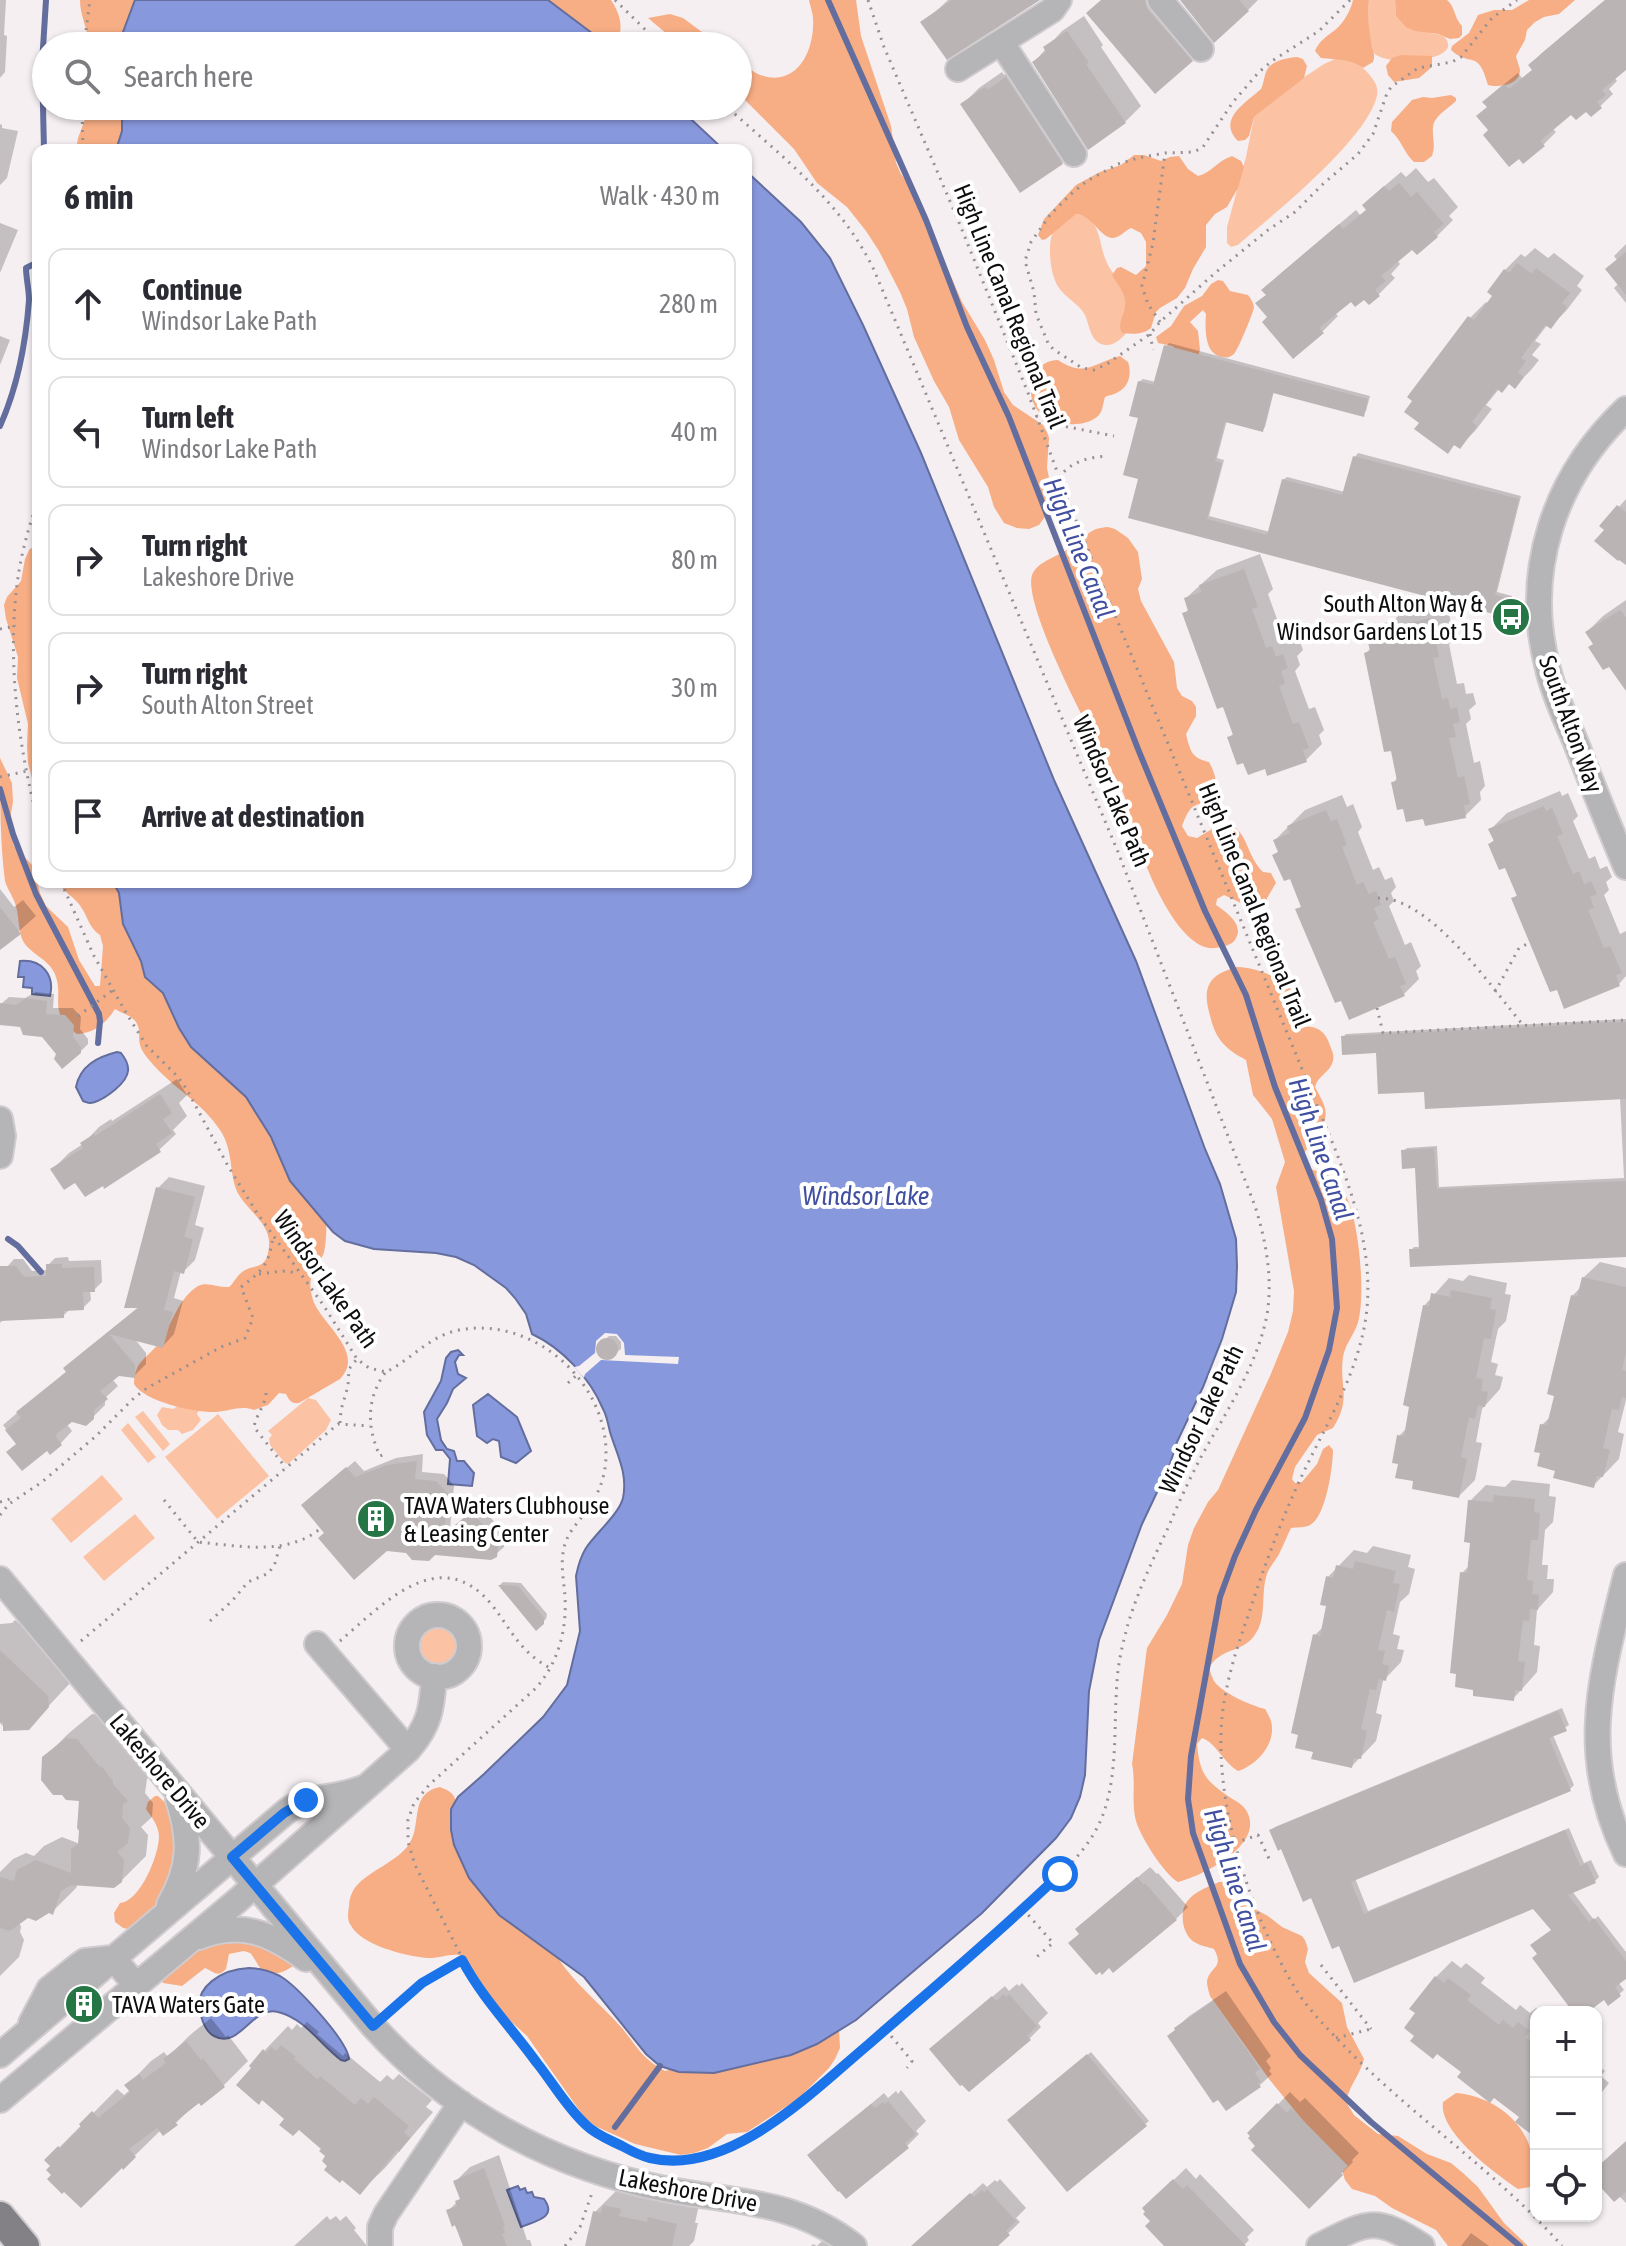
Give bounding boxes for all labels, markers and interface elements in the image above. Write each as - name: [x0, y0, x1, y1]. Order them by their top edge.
- search box: [32, 32, 752, 120]
- icon: search: [60, 54, 104, 98]
- text: Search here: [124, 59, 253, 93]
- text: 6 min: [64, 177, 133, 216]
- street label: High Line Canal Regional Trail: [949, 180, 1072, 433]
- text: Walk · 430 m: [600, 181, 720, 211]
- text: Continue: [142, 272, 242, 306]
- icon: ahead: [66, 282, 110, 326]
- text: 280 m: [659, 289, 718, 319]
- text: Windsor Lake Path: [142, 306, 317, 336]
- text: Turn left: [142, 400, 234, 434]
- icon: left: [66, 410, 110, 454]
- text: 40 m: [671, 417, 718, 447]
- text: Windsor Lake Path: [142, 434, 317, 464]
- water label: High Line Canal: [1037, 473, 1121, 623]
- text: Turn right: [142, 528, 248, 562]
- icon: right: [66, 538, 110, 582]
- text: 80 m: [671, 545, 718, 575]
- text: Lakeshore Drive: [142, 562, 294, 592]
- place label: South Alton Way & Windsor Gardens Lot 15: [1277, 590, 1484, 645]
- bus stop icon: South Alton Way & Windsor Gardens Lot 15: [1490, 596, 1532, 638]
- street label: South Alton Way: [1534, 652, 1608, 796]
- text: Turn right: [142, 656, 248, 690]
- icon: right: [66, 666, 110, 710]
- text: 30 m: [671, 673, 718, 703]
- text: South Alton Street: [142, 690, 314, 720]
- street label: Windsor Lake Path: [1068, 711, 1156, 871]
- street label: High Line Canal Regional Trail: [1194, 779, 1317, 1032]
- icon: arrive: [66, 794, 110, 838]
- text: Arrive at destination: [142, 799, 364, 833]
- water label: High Line Canal: [1283, 1074, 1359, 1224]
- water label: Windsor Lake: [802, 1181, 930, 1211]
- street label: Windsor Lake Path: [269, 1205, 383, 1353]
- street label: Windsor Lake Path: [1153, 1340, 1249, 1498]
- place label: TAVA Waters Clubhouse & Leasing Center: [404, 1492, 609, 1547]
- building icon: TAVA Waters Clubhouse & Leasing Center: [355, 1498, 397, 1540]
- street label: Lakeshore Drive: [104, 1708, 216, 1834]
- route end: [288, 1782, 324, 1818]
- water label: High Line Canal: [1198, 1805, 1272, 1955]
- route start: [1042, 1856, 1078, 1892]
- building icon: TAVA Waters Gate: [63, 1983, 105, 2025]
- place label: TAVA Waters Gate: [112, 1991, 265, 2018]
- map controls: [1530, 2006, 1602, 2222]
- button: +: [1530, 2006, 1602, 2078]
- button: −: [1530, 2078, 1602, 2150]
- button: locate: [1530, 2150, 1602, 2222]
- street label: Lakeshore Drive: [616, 2163, 760, 2217]

